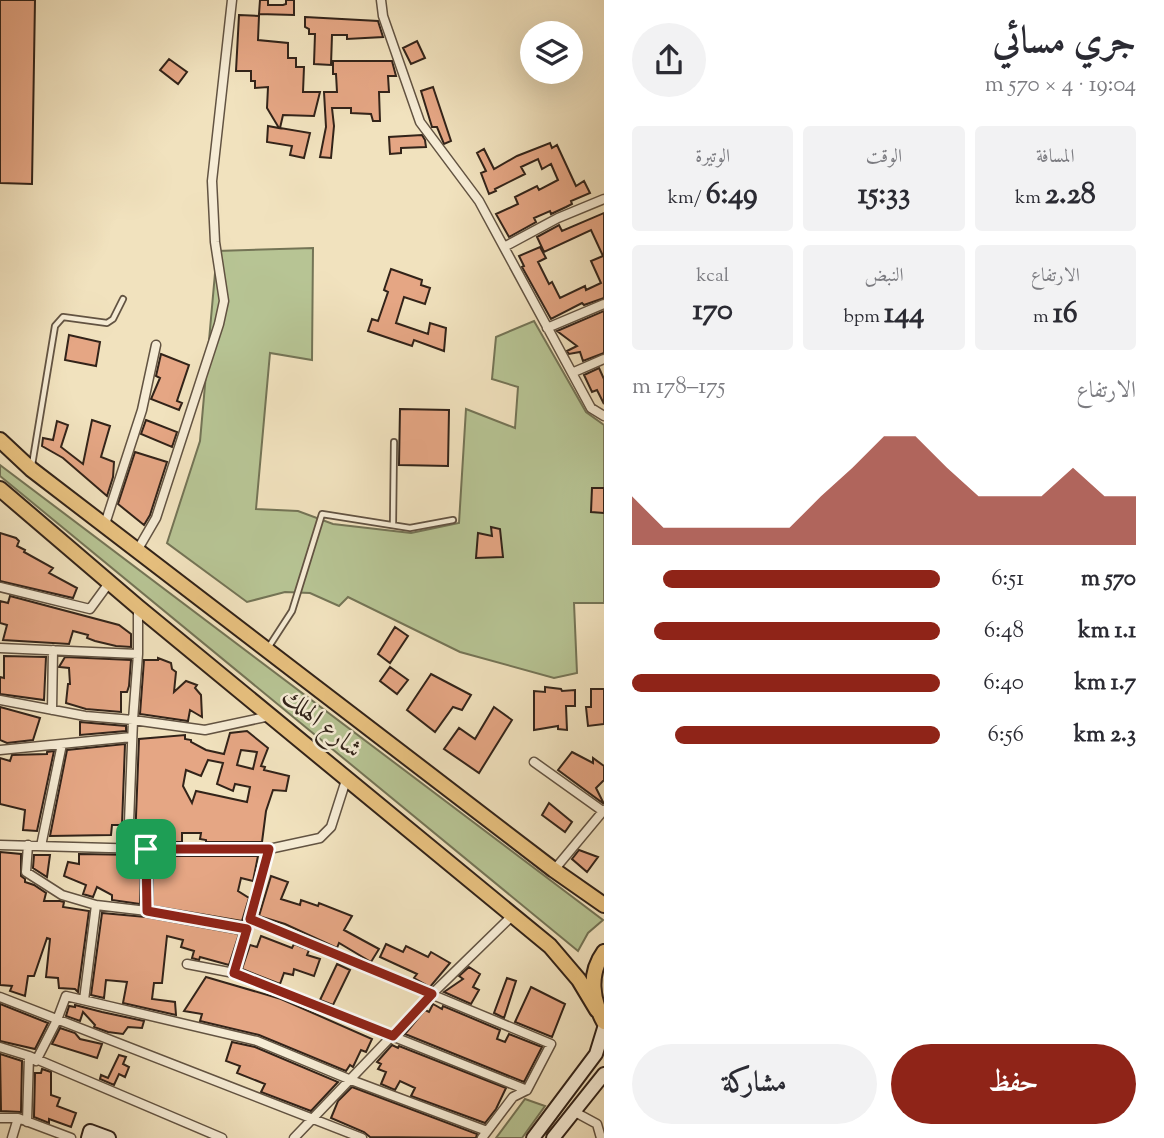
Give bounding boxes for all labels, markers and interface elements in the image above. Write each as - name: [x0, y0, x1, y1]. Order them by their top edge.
- text: جري مسائي: [993, 16, 1136, 70]
- map controls: [520, 21, 583, 84]
- button: layers: [520, 21, 583, 84]
- button: share: [632, 23, 706, 97]
- text: 19:04 · 4 × 570 m: [985, 69, 1136, 102]
- text: الوتيرة: [695, 144, 730, 171]
- text: الوقت: [866, 144, 902, 171]
- text: المسافة: [1036, 144, 1075, 171]
- text: 6:49: [706, 174, 758, 217]
- text: 15:33: [858, 174, 910, 217]
- text: 2.28: [1045, 174, 1096, 217]
- text: /km: [668, 185, 706, 212]
- text: km: [1015, 185, 1045, 212]
- text: kcal: [696, 263, 729, 290]
- text: النبض: [864, 263, 904, 290]
- text: الارتفاع: [1031, 263, 1080, 290]
- text: 170: [692, 290, 733, 333]
- text: 144: [884, 293, 925, 336]
- text: 16: [1053, 293, 1078, 336]
- text: bpm: [844, 304, 884, 331]
- text: m: [1033, 304, 1053, 331]
- text: 175–178 m: [632, 371, 726, 404]
- text: الارتفاع: [1076, 375, 1136, 408]
- text: 6:51: [991, 563, 1024, 596]
- text: 570 m: [1081, 563, 1136, 596]
- text: 6:48: [984, 615, 1024, 648]
- text: 1.1 km: [1078, 615, 1136, 648]
- text: 6:40: [983, 667, 1024, 700]
- text: 1.7 km: [1074, 667, 1136, 700]
- street label: شارع الهلك: [272, 680, 369, 769]
- text: 6:56: [988, 719, 1024, 752]
- text: 2.3 km: [1074, 719, 1136, 752]
- pin: [116, 819, 176, 879]
- icon: arrive: [127, 830, 165, 868]
- button: مشاركة: [632, 1044, 877, 1124]
- button: حفظ: [891, 1044, 1136, 1124]

